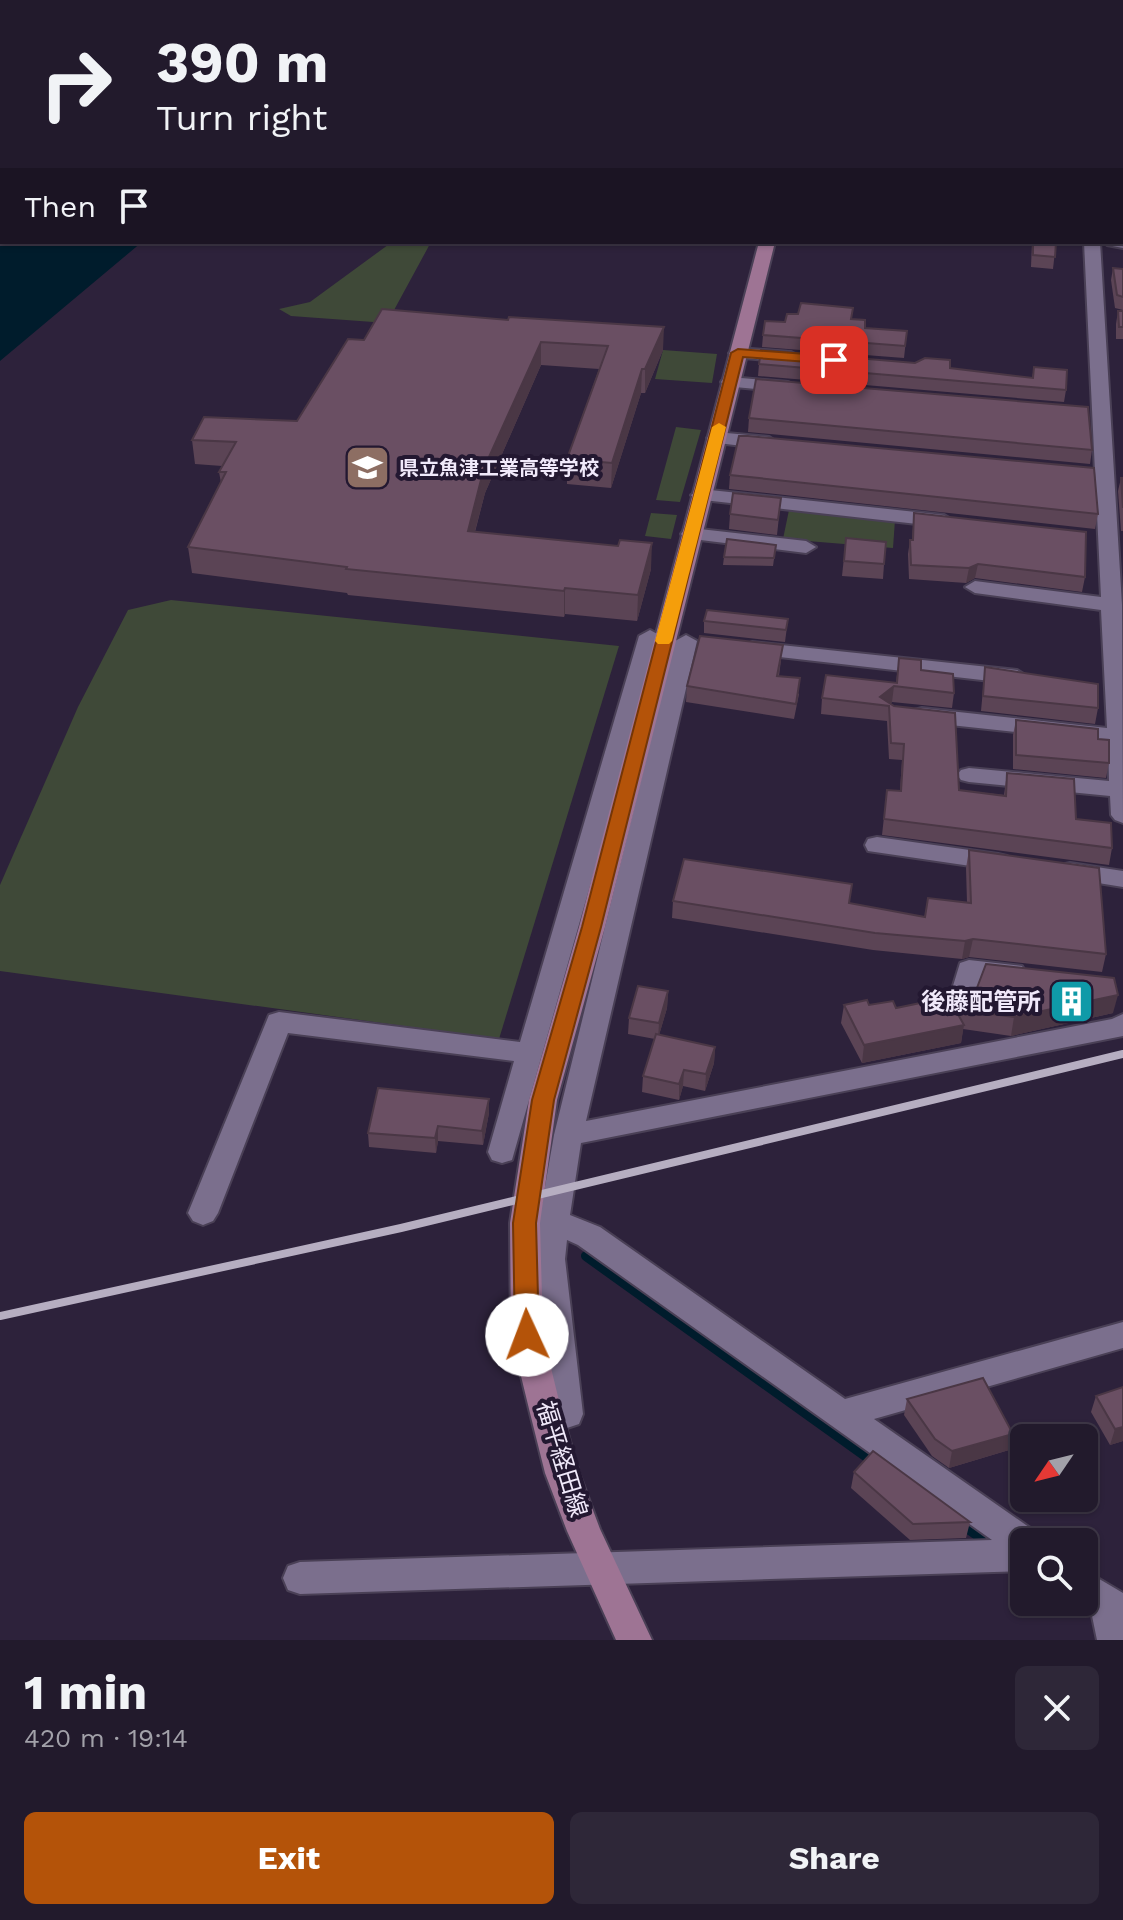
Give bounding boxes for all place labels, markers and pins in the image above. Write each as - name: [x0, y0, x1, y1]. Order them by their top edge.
- pin: [800, 326, 868, 394]
- school or university icon: 県立魚津工業高等学校: [344, 444, 392, 492]
- place label: 県立魚津工業高等学校: [399, 456, 599, 480]
- building icon: 後藤配管所: [1048, 978, 1096, 1026]
- place label: 後藤配管所: [921, 988, 1041, 1016]

